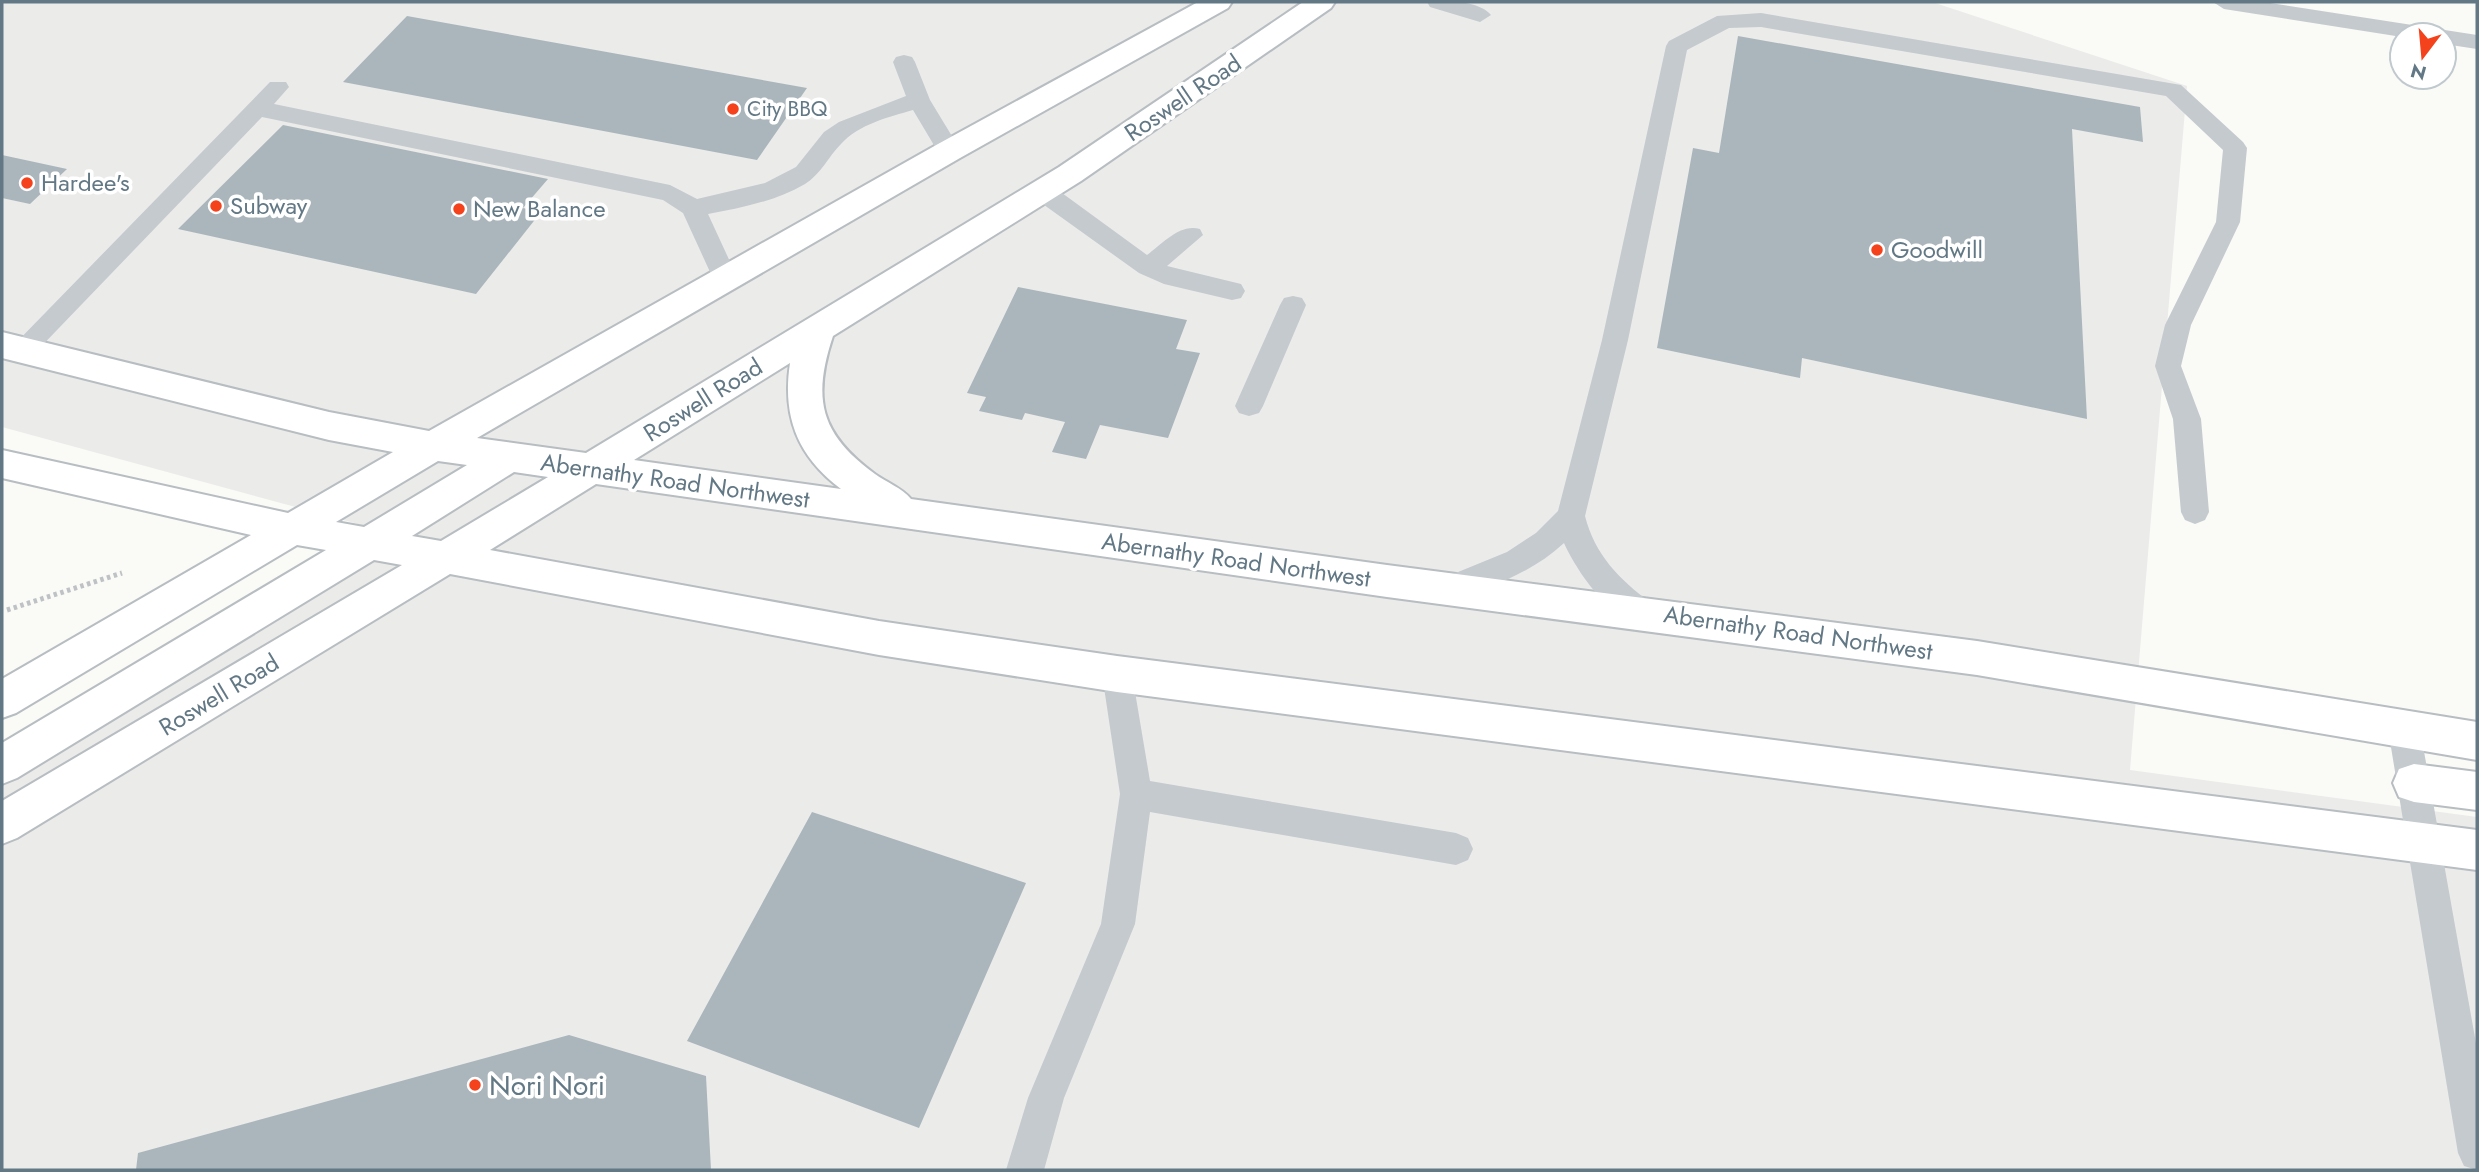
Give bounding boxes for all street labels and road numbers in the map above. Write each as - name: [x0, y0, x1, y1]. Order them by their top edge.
- street label: Roswell Road: [1117, 45, 1248, 150]
- street label: Roswell Road: [636, 349, 769, 450]
- street label: Abernathy Road Northwest: [538, 444, 812, 517]
- street label: Abernathy Road Northwest: [1099, 523, 1373, 596]
- street label: Abernathy Road Northwest: [1661, 596, 1935, 669]
- street label: Roswell Road: [152, 645, 285, 744]

